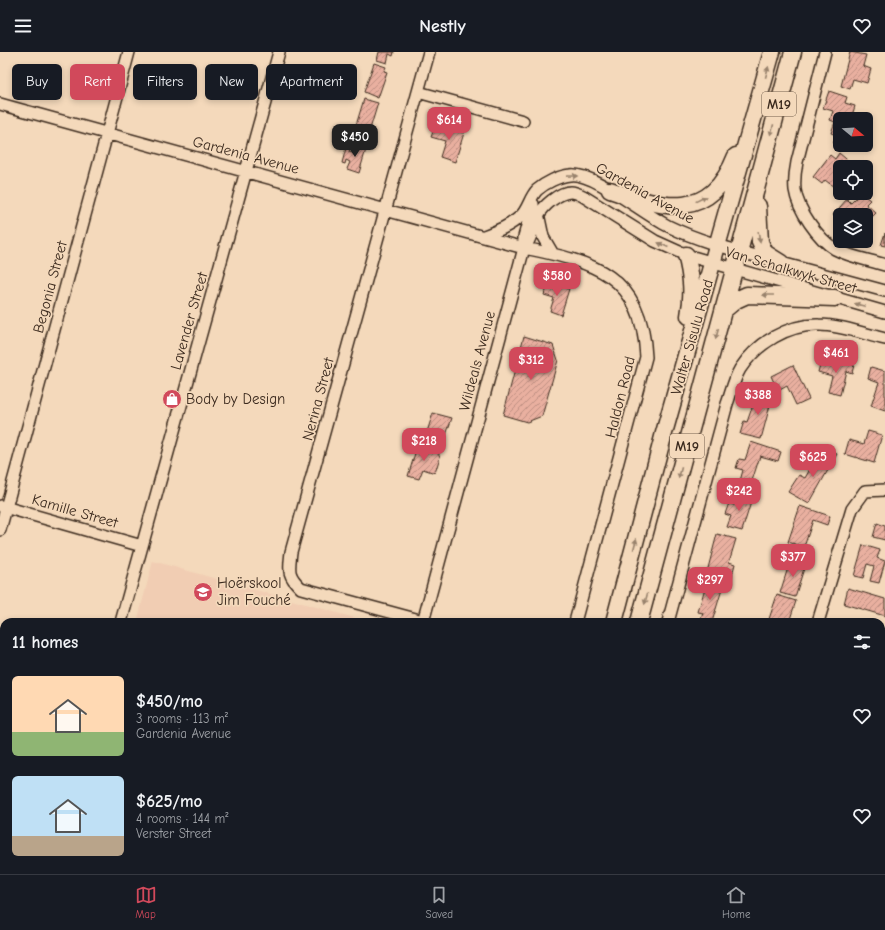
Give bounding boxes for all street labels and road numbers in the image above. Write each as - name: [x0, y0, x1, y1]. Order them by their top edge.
- road number: M19: [762, 92, 796, 116]
- street label: Gardenia Avenue: [191, 132, 302, 178]
- street label: Gardenia Avenue: [593, 159, 698, 228]
- street label: Begonia Street: [29, 238, 71, 335]
- street label: Van Schalkwyk Street: [723, 243, 859, 298]
- street label: Lavender Street: [166, 269, 212, 372]
- street label: Walter Sisulu Road: [667, 277, 717, 397]
- street label: Wildeals Avenue: [455, 308, 499, 413]
- street label: Haldon Road: [601, 354, 639, 440]
- street label: Nerina Street: [298, 355, 338, 443]
- road number: M19: [670, 434, 704, 458]
- street label: Kamille Street: [30, 490, 121, 532]

